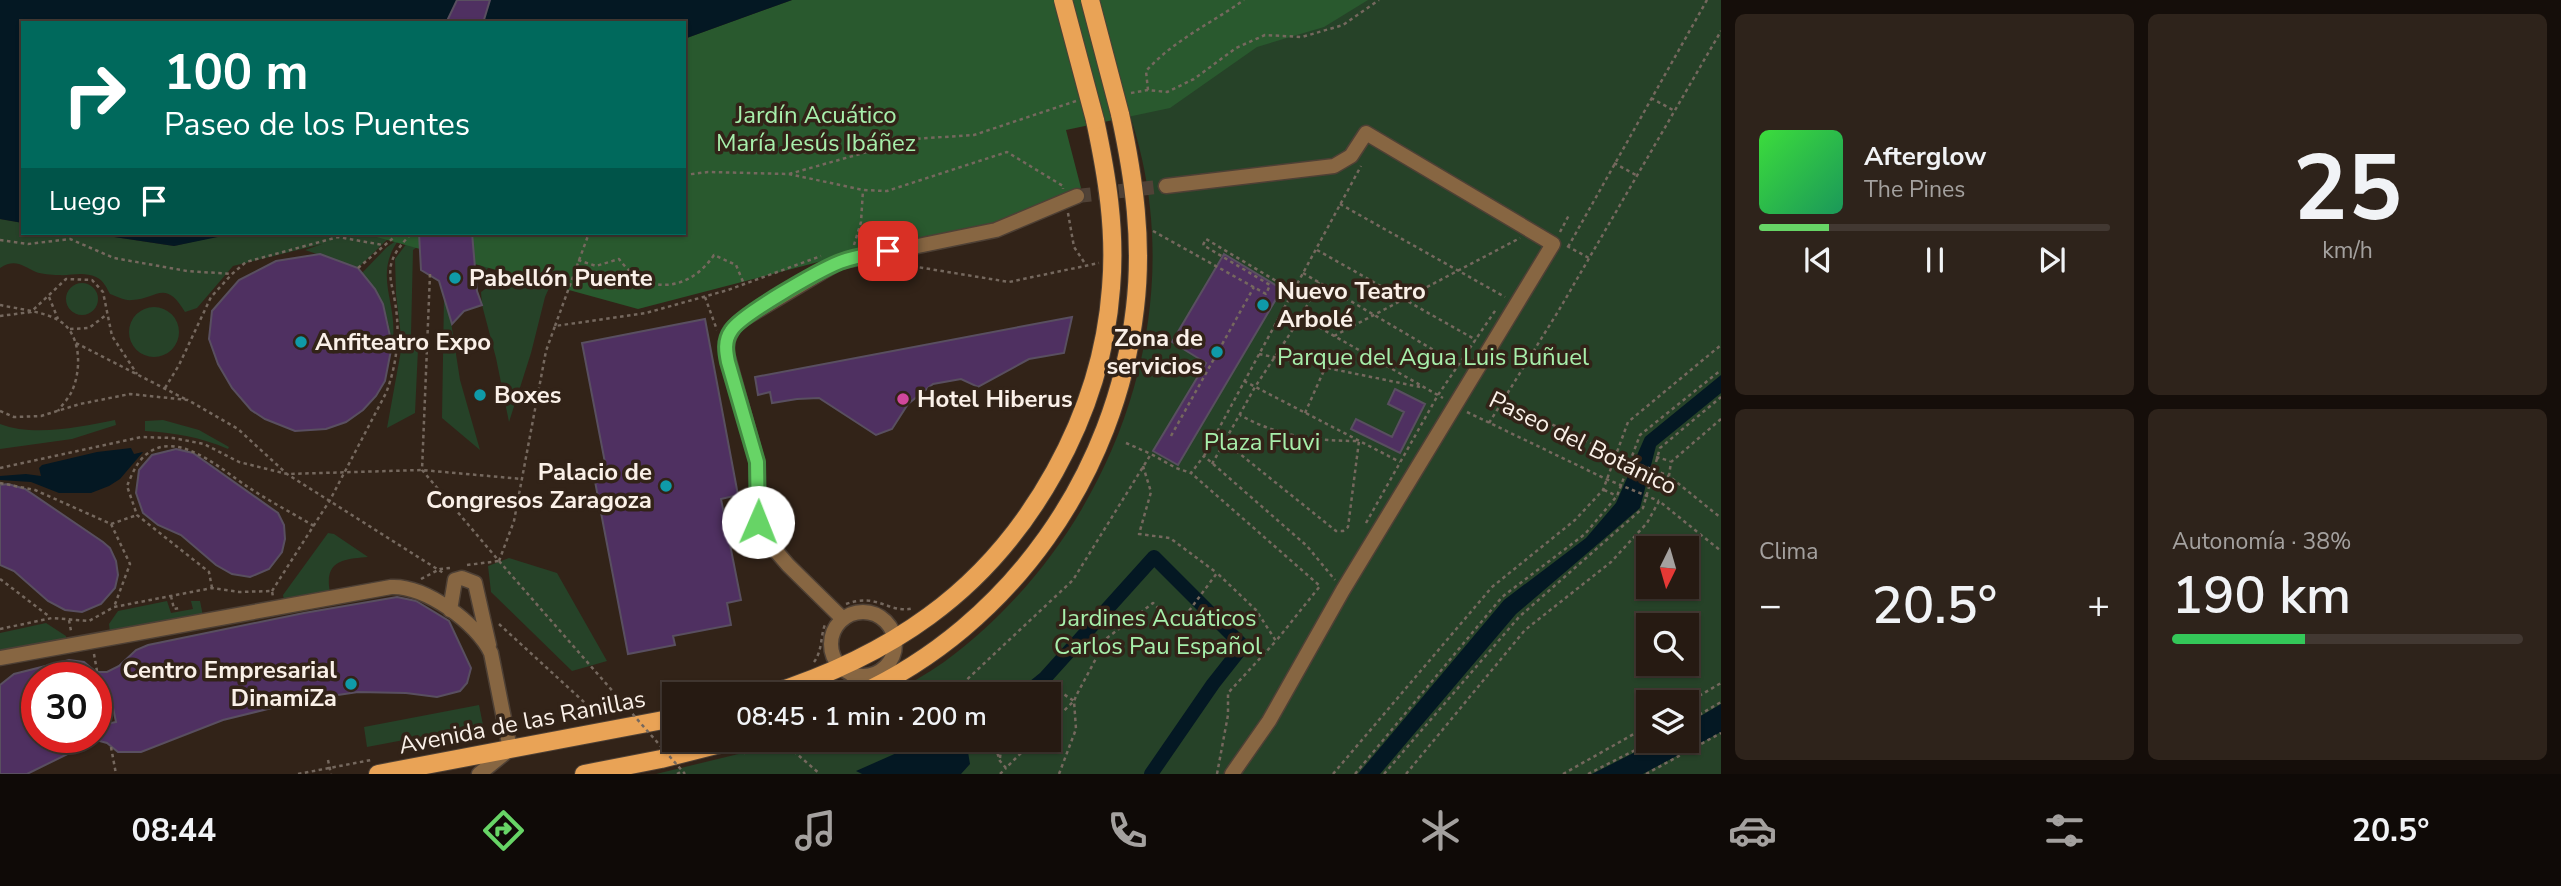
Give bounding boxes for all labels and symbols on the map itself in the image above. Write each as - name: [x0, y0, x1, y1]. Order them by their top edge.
- park label: Jardín Acuático María Jesús Ibáñez: [716, 99, 916, 159]
- pin: [858, 221, 918, 281]
- place label: Pabellón Puente: [469, 262, 653, 294]
- marker: Pabellón Puente: [447, 270, 463, 286]
- place label: Nuevo Teatro Arbolé: [1277, 275, 1426, 335]
- marker: Nuevo Teatro Arbolé: [1255, 297, 1271, 313]
- place label: Zona de servicios: [1106, 322, 1203, 382]
- place label: Anfiteatro Expo: [315, 326, 491, 358]
- marker: Anfiteatro Expo: [293, 334, 309, 350]
- park label: Parque del Agua Luis Buñuel: [1277, 341, 1589, 373]
- marker: Zona de servicios: [1209, 344, 1225, 360]
- place label: Boxes: [494, 379, 562, 411]
- place label: Hotel Hiberus: [917, 383, 1073, 415]
- street label: Paseo del Botánico: [1484, 384, 1682, 502]
- marker: Boxes: [472, 387, 488, 403]
- marker: Hotel Hiberus: [895, 391, 911, 407]
- park label: Plaza Fluvi: [1204, 426, 1320, 458]
- place label: Palacio de Congresos Zaragoza: [426, 456, 652, 516]
- marker: Palacio de Congresos Zaragoza: [658, 478, 674, 494]
- position arrow: [721, 485, 795, 559]
- north arrow: [1636, 536, 1699, 598]
- park label: Jardines Acuáticos Carlos Pau Español: [1054, 602, 1262, 662]
- place label: Centro Empresarial DinamiZa: [123, 654, 337, 714]
- speed limit sign: 30: [21, 662, 112, 753]
- marker: Centro Empresarial DinamiZa: [343, 676, 359, 692]
- street label: Avenida de las Ranillas: [396, 682, 648, 762]

